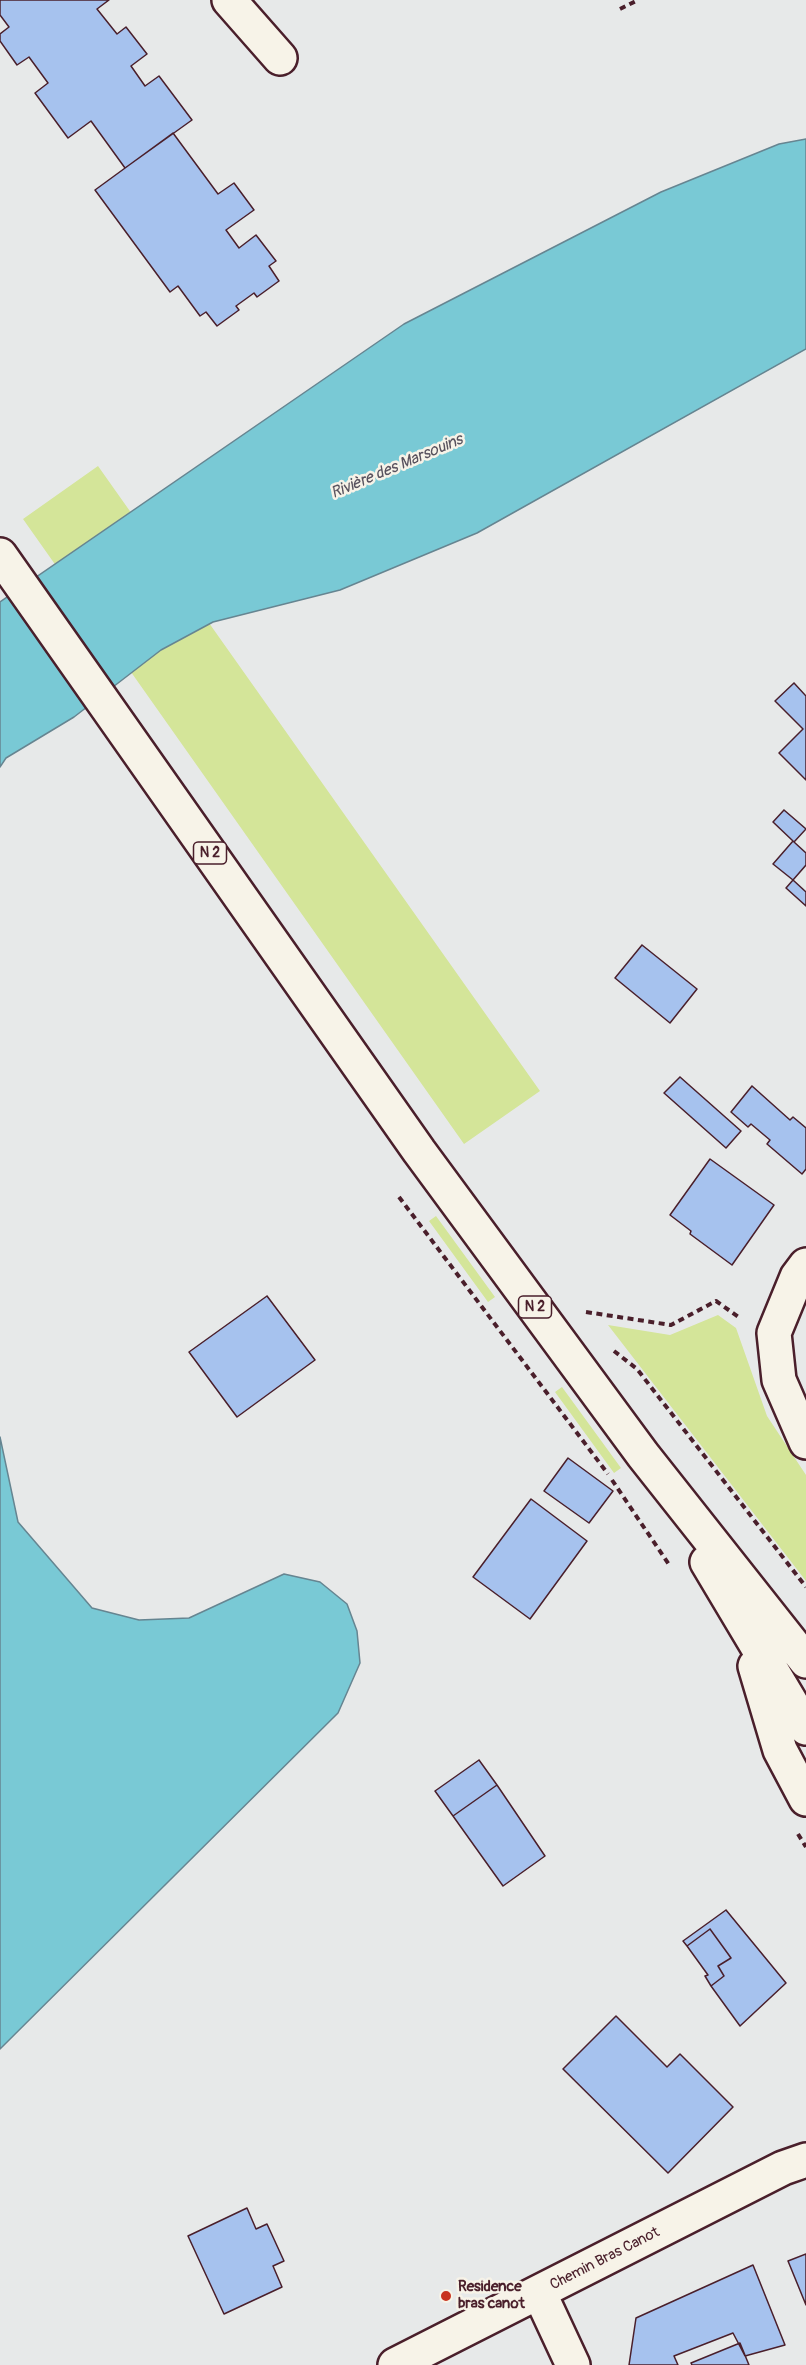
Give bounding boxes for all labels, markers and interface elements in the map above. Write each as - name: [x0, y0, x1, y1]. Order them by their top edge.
- water label: Rivière des Marsouins: [328, 431, 466, 503]
- road number: N 2: [194, 842, 226, 864]
- road number: N 2: [518, 1296, 552, 1318]
- street label: Chemin Bras Canot: [547, 2224, 663, 2294]
- place label: Residence bras canot: [458, 2278, 525, 2313]
- marker: Residence bras canot: [439, 2289, 453, 2303]

